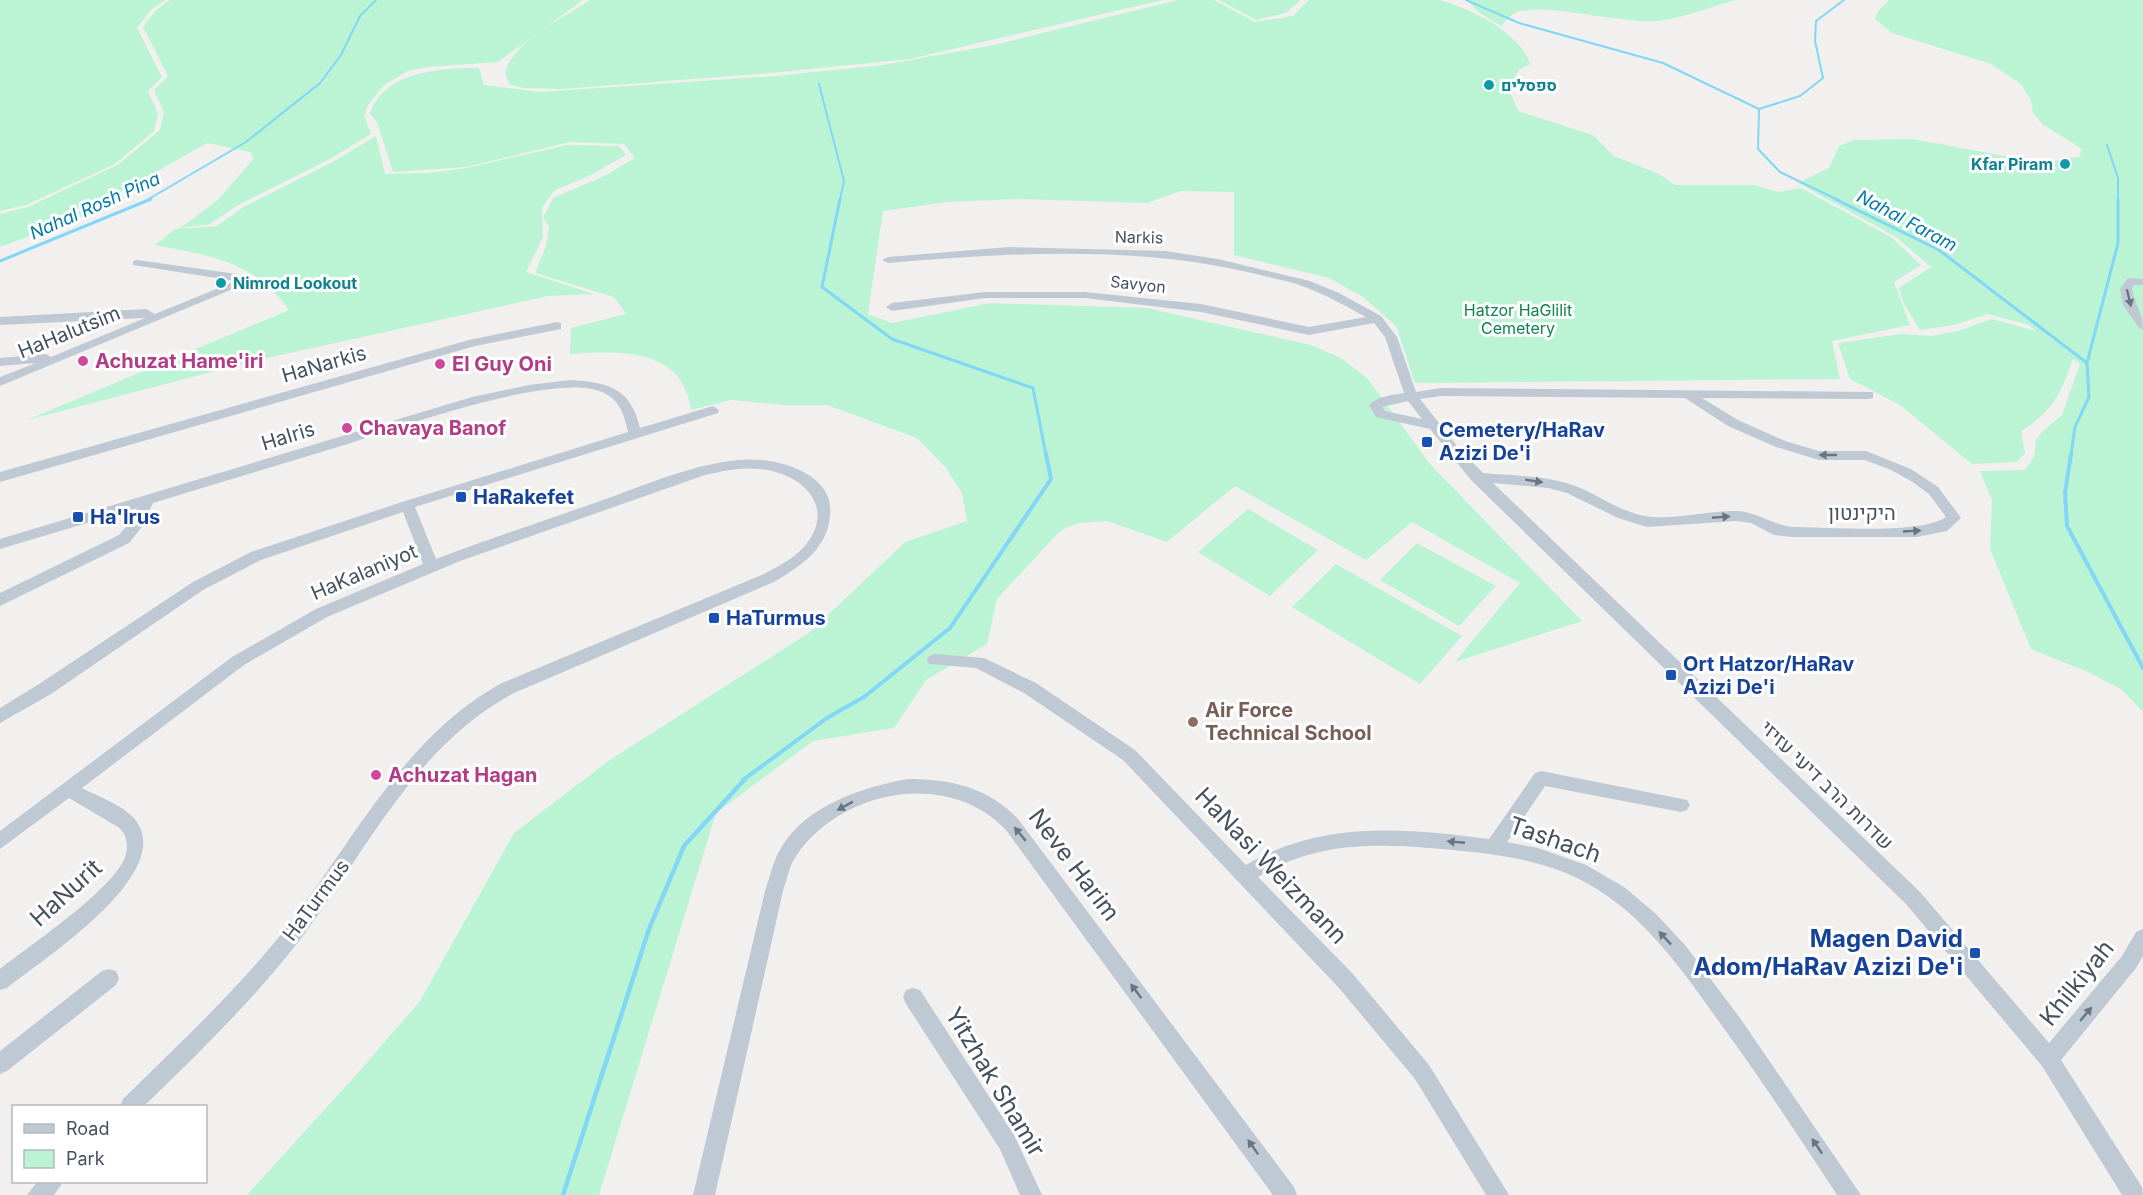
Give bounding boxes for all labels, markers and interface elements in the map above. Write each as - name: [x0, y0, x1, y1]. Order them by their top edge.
- place label: ספסלים: [1501, 75, 1557, 95]
- marker: ספסלים: [1482, 78, 1496, 92]
- place label: Kfar Piram: [1971, 154, 2053, 174]
- marker: Kfar Piram: [2058, 157, 2072, 171]
- water label: Nahal Rosh Pina: [26, 167, 163, 244]
- water label: Nahal Faram: [1854, 185, 1961, 256]
- street label: Narkis: [1115, 227, 1163, 247]
- street label: Savyon: [1109, 271, 1167, 297]
- place label: Nimrod Lookout: [233, 273, 357, 293]
- marker: Nimrod Lookout: [214, 276, 228, 290]
- one-way arrow: [2124, 289, 2134, 307]
- park label: Hatzor HaGlilit Cemetery: [1464, 300, 1572, 338]
- street label: HaHalutsim: [14, 301, 124, 363]
- street label: HaNarkis: [279, 341, 369, 387]
- place label: Achuzat Hame'iri: [95, 349, 264, 373]
- place label: El Guy Oni: [452, 352, 552, 376]
- marker: Achuzat Hame'iri: [76, 354, 90, 368]
- marker: El Guy Oni: [433, 357, 447, 371]
- place label: Chavaya Banof: [359, 416, 506, 440]
- street label: HaIris: [258, 417, 318, 455]
- place label: Cemetery/HaRav Azizi De'i: [1439, 418, 1605, 465]
- marker: Chavaya Banof: [340, 421, 354, 435]
- marker: Cemetery/HaRav Azizi De'i: [1420, 435, 1434, 449]
- one-way arrow: [1818, 450, 1837, 460]
- one-way arrow: [1525, 476, 1544, 485]
- place label: HaRakefet: [473, 485, 574, 509]
- marker: HaRakefet: [454, 490, 468, 504]
- street label: היקינטון: [1828, 501, 1896, 525]
- place label: Ha'Irus: [90, 505, 160, 529]
- marker: Ha'Irus: [71, 510, 85, 524]
- one-way arrow: [1712, 512, 1731, 522]
- one-way arrow: [1903, 527, 1922, 536]
- street label: HaKalaniyot: [307, 539, 421, 605]
- place label: HaTurmus: [726, 606, 826, 630]
- marker: HaTurmus: [707, 611, 721, 625]
- place label: Ort Hatzor/HaRav Azizi De'i: [1683, 652, 1854, 699]
- marker: Ort Hatzor/HaRav Azizi De'i: [1664, 668, 1678, 682]
- place label: Air Force Technical School: [1205, 698, 1372, 745]
- marker: Air Force Technical School: [1186, 715, 1200, 729]
- street label: שדרות הרב דיעי עזיזי: [1756, 715, 1898, 855]
- place label: Achuzat Hagan: [388, 763, 538, 787]
- marker: Achuzat Hagan: [369, 768, 383, 782]
- street label: HaNasi Weizmann: [1189, 781, 1353, 950]
- one-way arrow: [836, 801, 853, 811]
- street label: Neve Harim: [1023, 803, 1126, 927]
- street label: Tashach: [1505, 810, 1605, 869]
- one-way arrow: [1014, 826, 1027, 842]
- one-way arrow: [1447, 837, 1466, 847]
- street label: HaNurit: [24, 853, 108, 932]
- street label: HaTurmus: [278, 855, 354, 945]
- place label: Magen David Adom/HaRav Azizi De'i: [1694, 924, 1963, 981]
- one-way arrow: [1659, 931, 1673, 945]
- street label: Khilkiyah: [2033, 934, 2120, 1031]
- marker: Magen David Adom/HaRav Azizi De'i: [1968, 946, 1982, 960]
- one-way arrow: [1131, 983, 1143, 998]
- street label: Yitzhak Shamir: [939, 1002, 1051, 1162]
- one-way arrow: [2079, 1007, 2092, 1022]
- legend: [12, 1105, 207, 1183]
- text: Road: [66, 1118, 109, 1139]
- one-way arrow: [1811, 1139, 1823, 1155]
- one-way arrow: [1247, 1140, 1259, 1156]
- text: Park: [66, 1148, 105, 1169]

